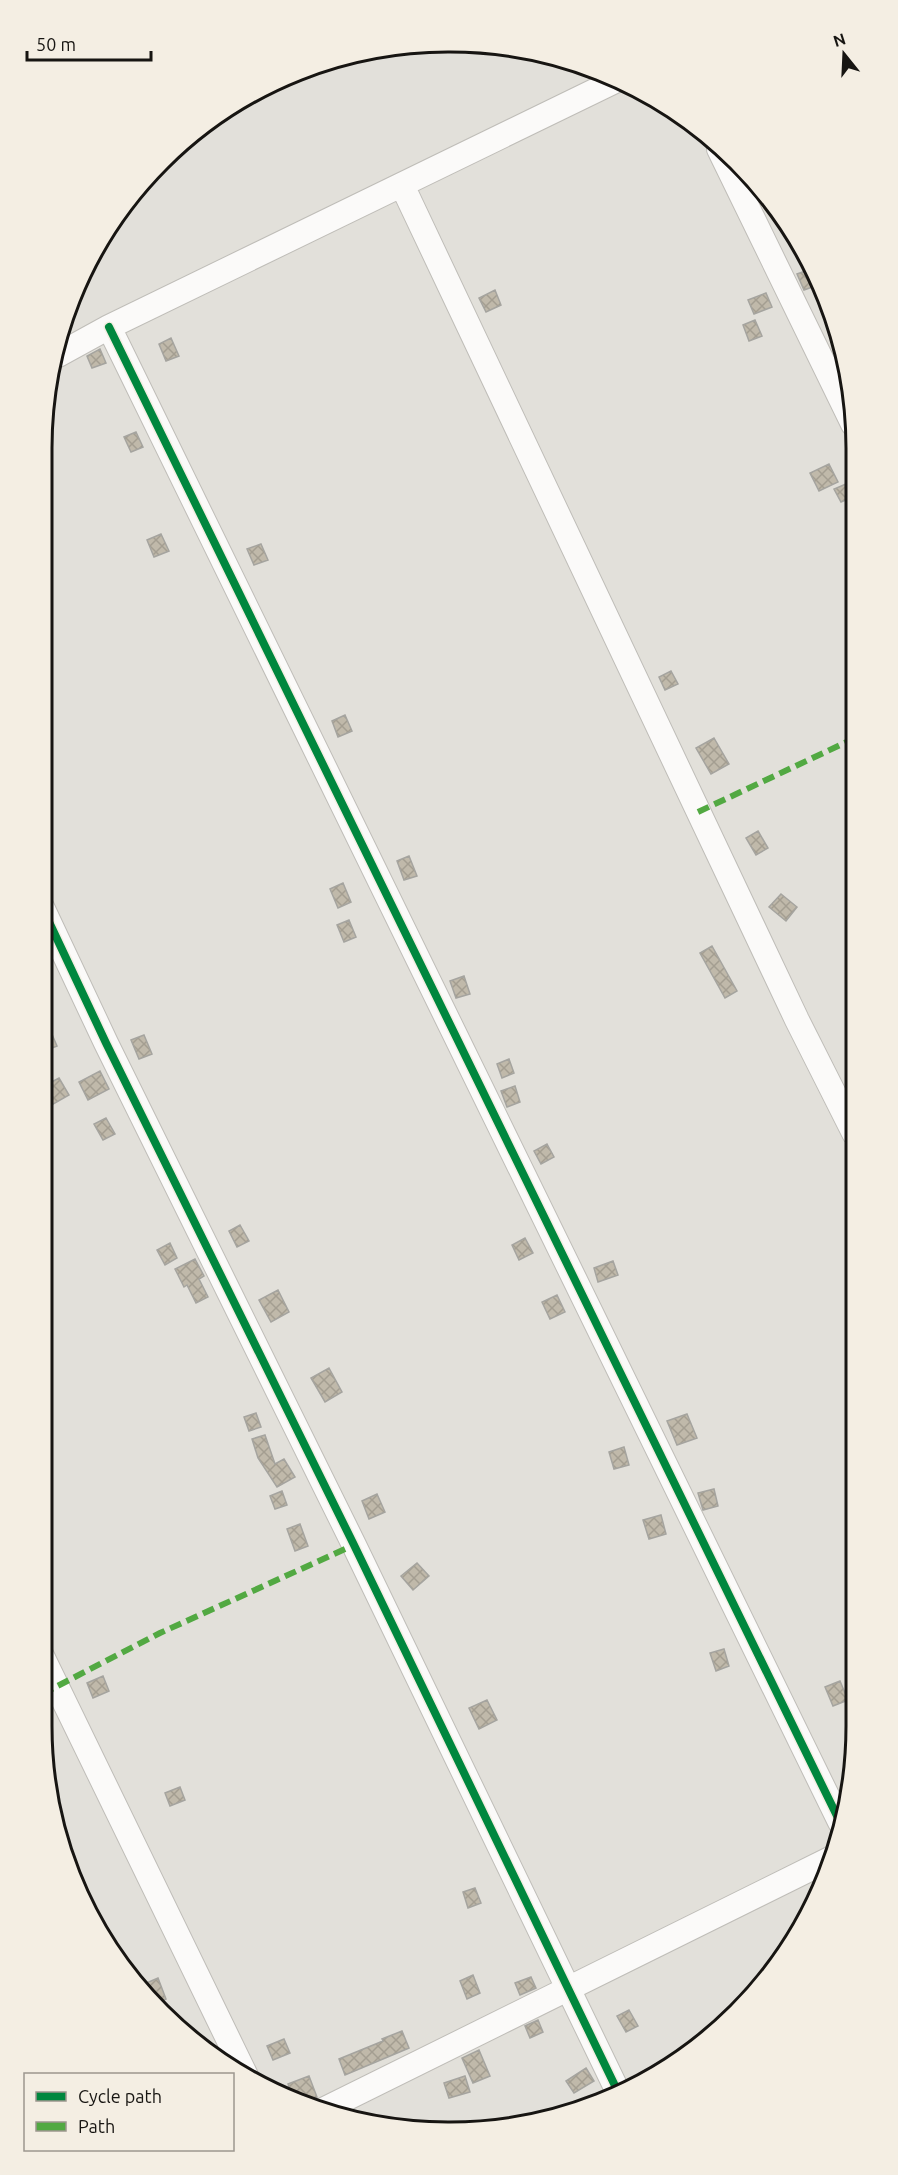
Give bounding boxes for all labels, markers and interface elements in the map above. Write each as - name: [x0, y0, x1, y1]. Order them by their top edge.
- scale bar: [27, 24, 152, 62]
- north arrow: [814, 24, 874, 84]
- text: N: [831, 29, 848, 50]
- text: 50 m: [36, 34, 76, 54]
- legend: [24, 2073, 234, 2151]
- text: Cycle path: [78, 2086, 162, 2106]
- text: Path: [78, 2116, 115, 2136]

